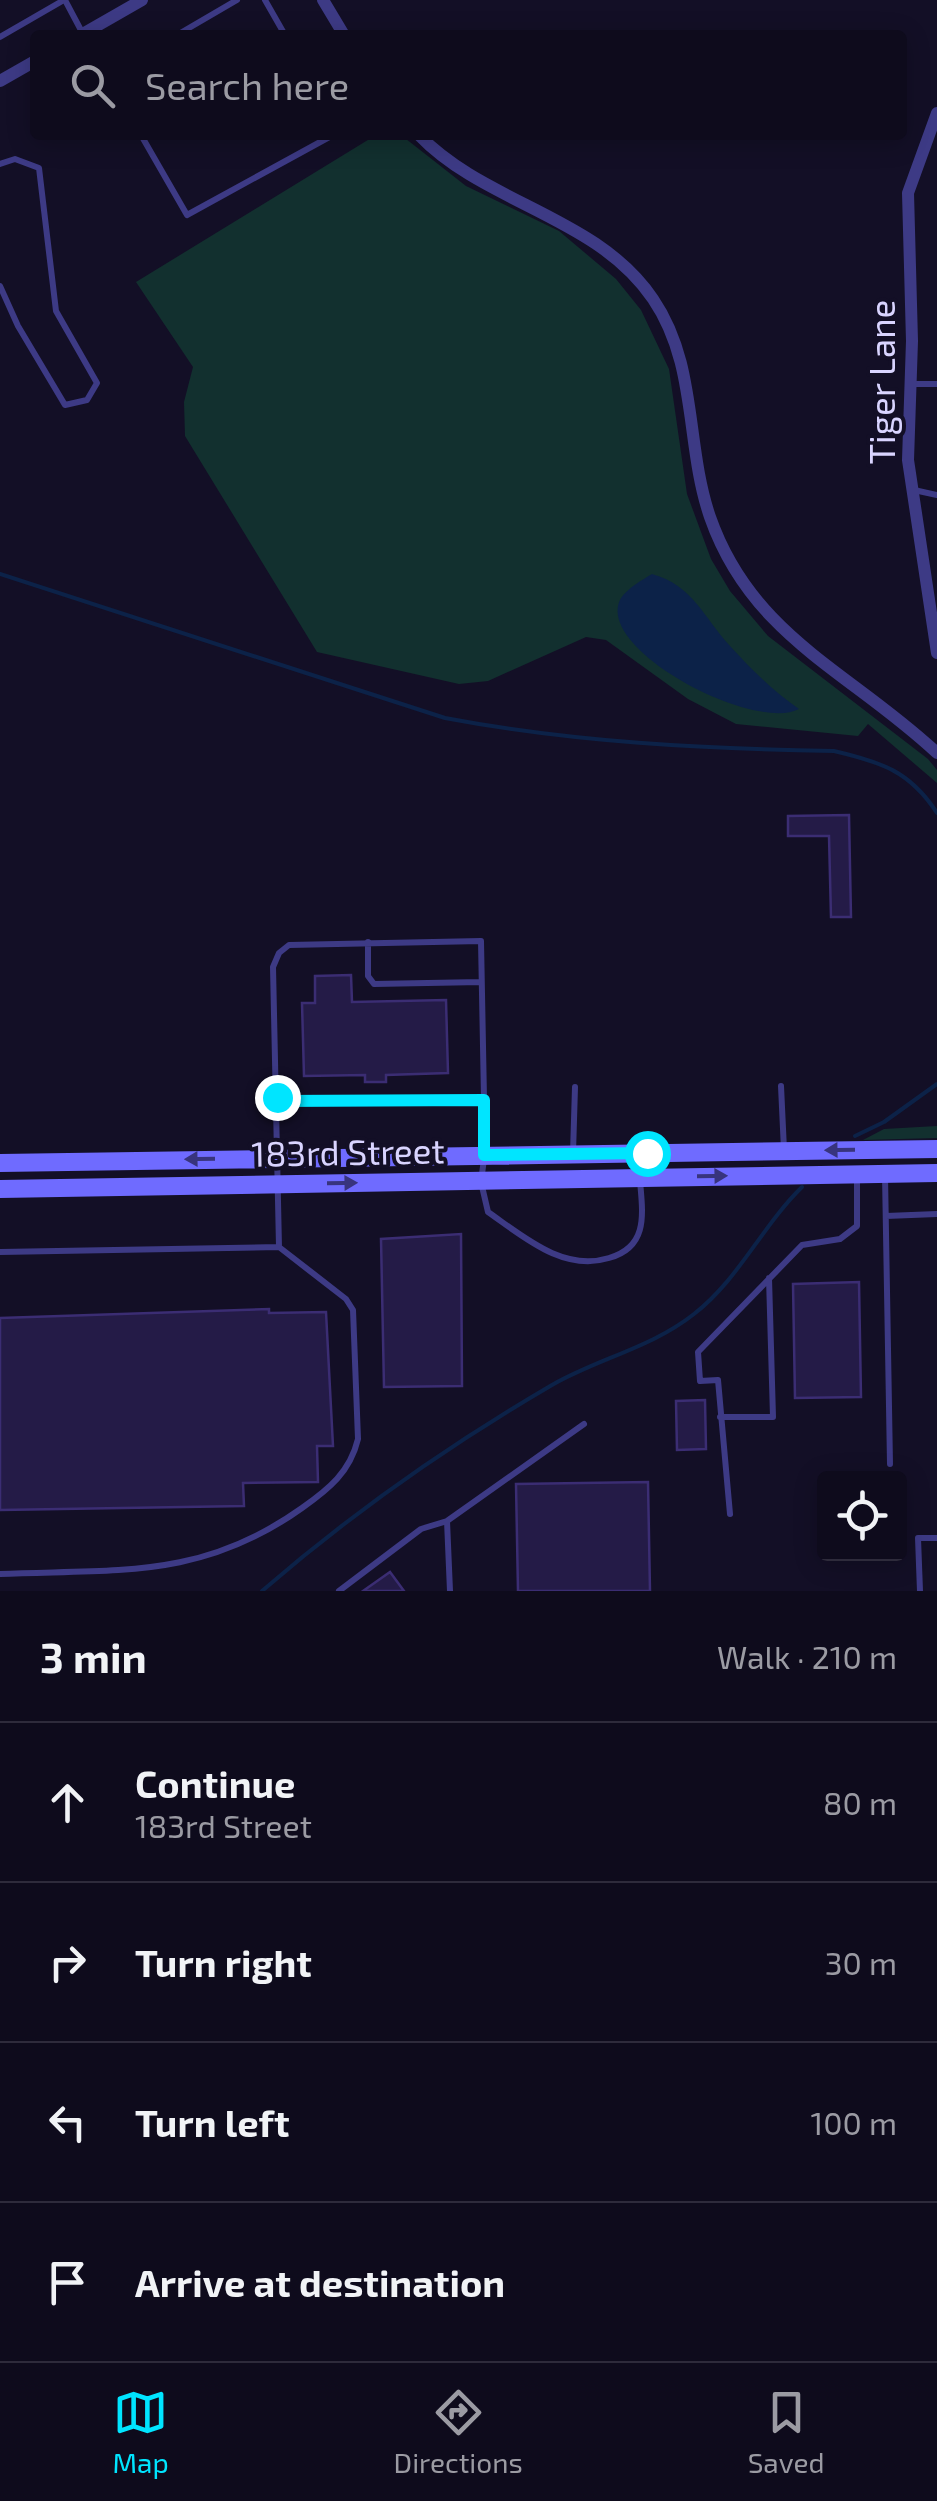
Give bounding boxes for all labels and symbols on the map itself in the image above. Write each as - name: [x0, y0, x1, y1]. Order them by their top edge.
- street label: Tiger Lane: [860, 300, 902, 464]
- route end: [255, 1075, 301, 1121]
- street label: 183rd Street: [251, 1128, 445, 1174]
- route start: [625, 1131, 671, 1177]
- one-way arrow: [823, 1143, 855, 1159]
- one-way arrow: [183, 1152, 215, 1168]
- one-way arrow: [697, 1168, 729, 1184]
- one-way arrow: [327, 1175, 359, 1191]

